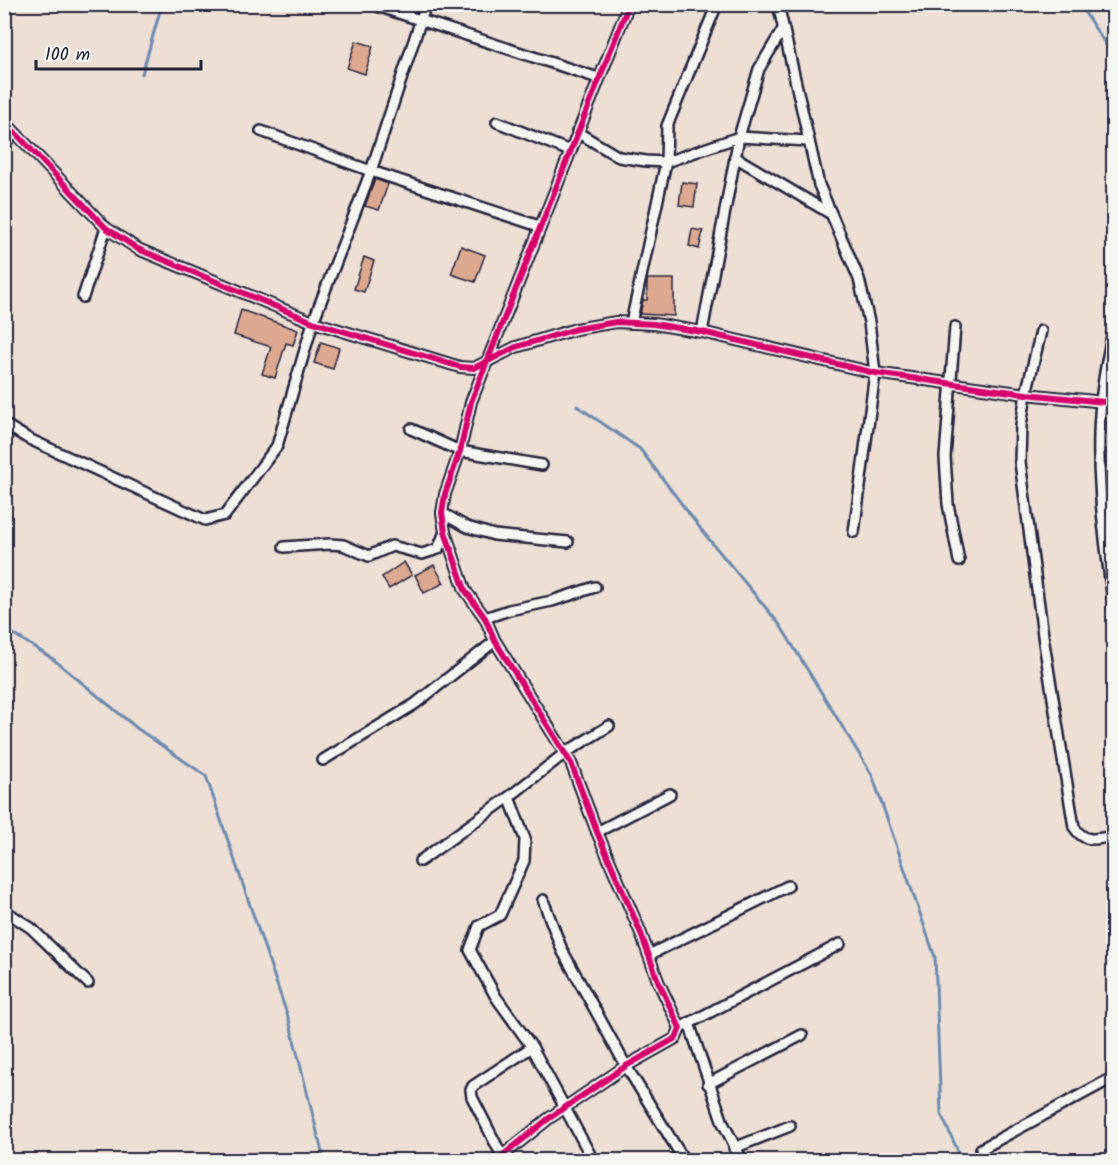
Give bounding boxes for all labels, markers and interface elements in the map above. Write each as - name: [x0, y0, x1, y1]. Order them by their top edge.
- scale bar: [36, 33, 201, 71]
- text: 100 m: [45, 41, 90, 70]

